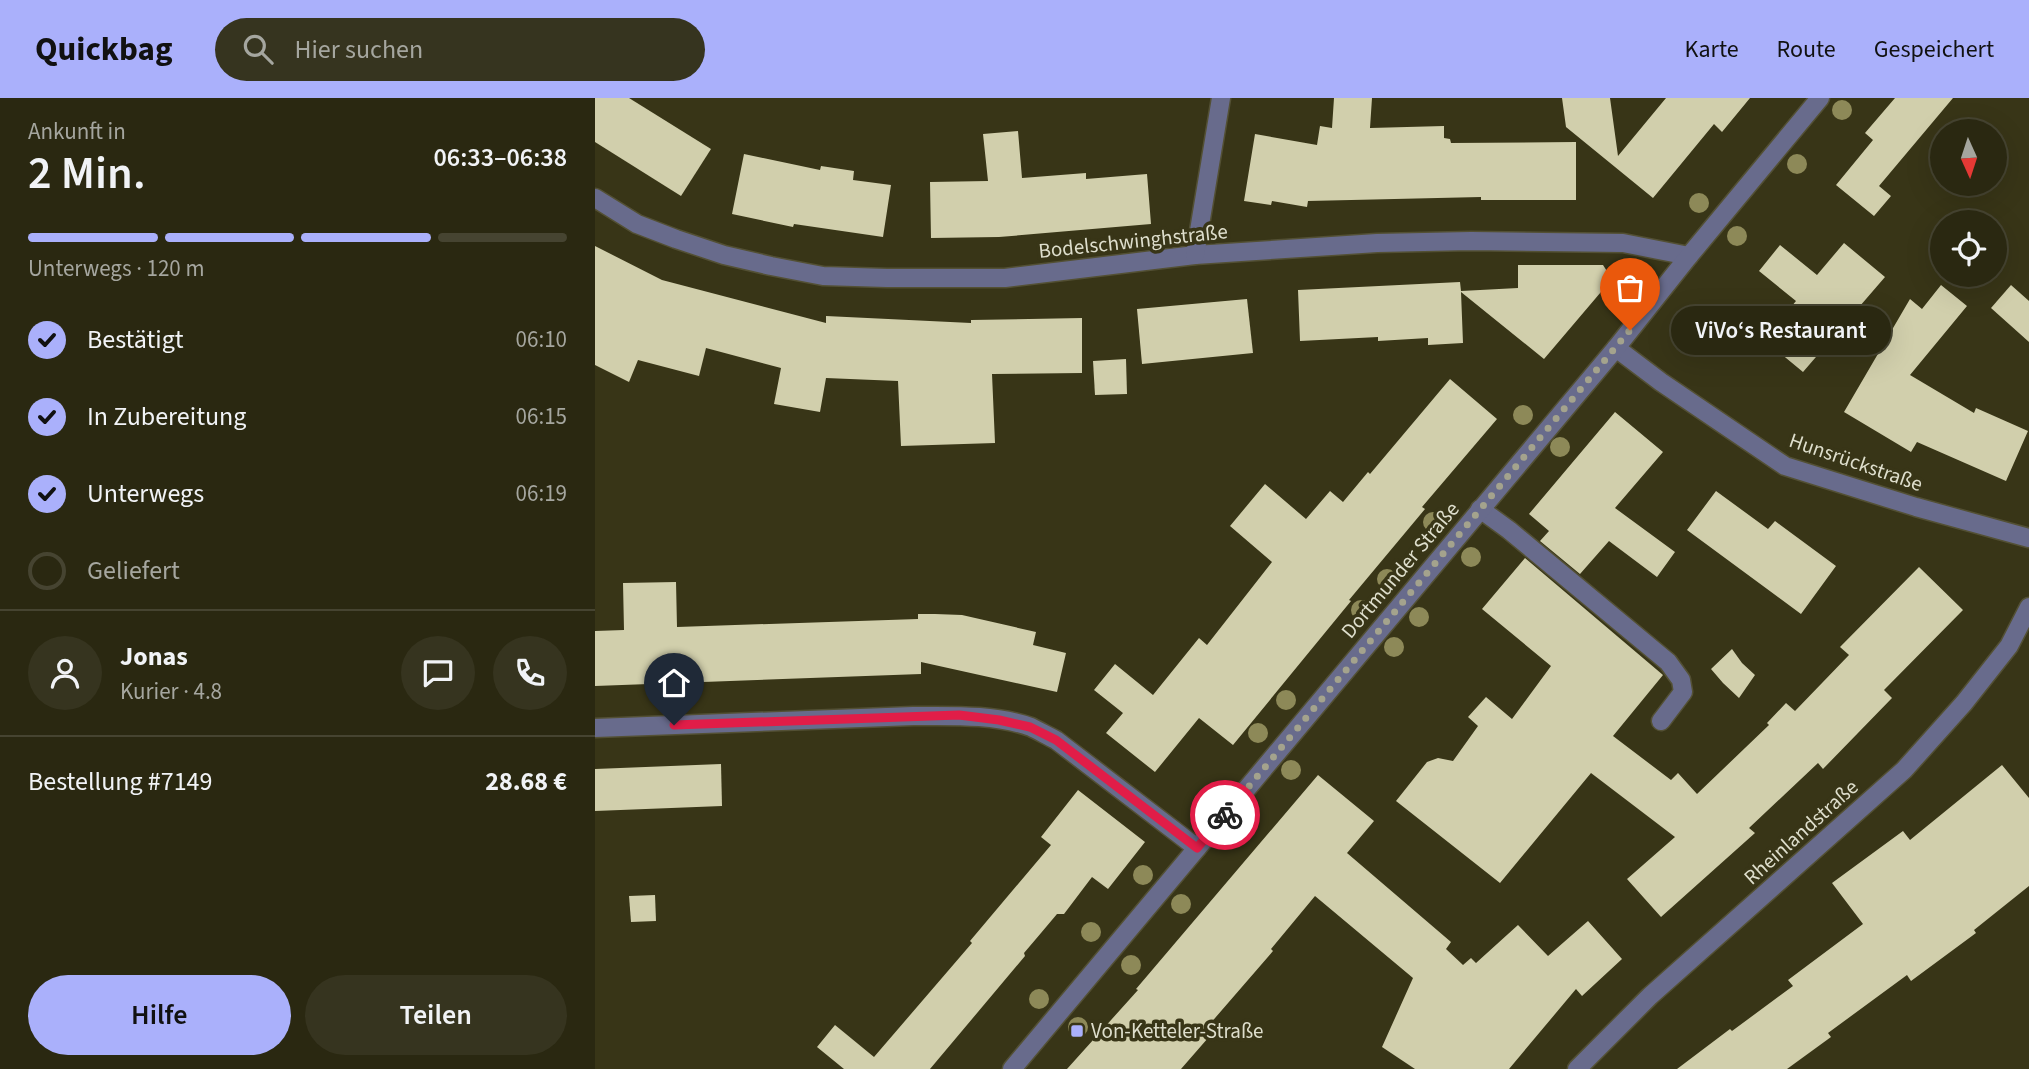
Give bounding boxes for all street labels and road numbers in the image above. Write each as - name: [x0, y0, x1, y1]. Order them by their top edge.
- street label: Bodelschwinghstraße: [1037, 216, 1229, 266]
- street label: Hunsrückstraße: [1785, 425, 1927, 499]
- street label: Dortmunder Straße: [1334, 495, 1466, 645]
- street label: Rheinlandstraße: [1737, 772, 1865, 892]

